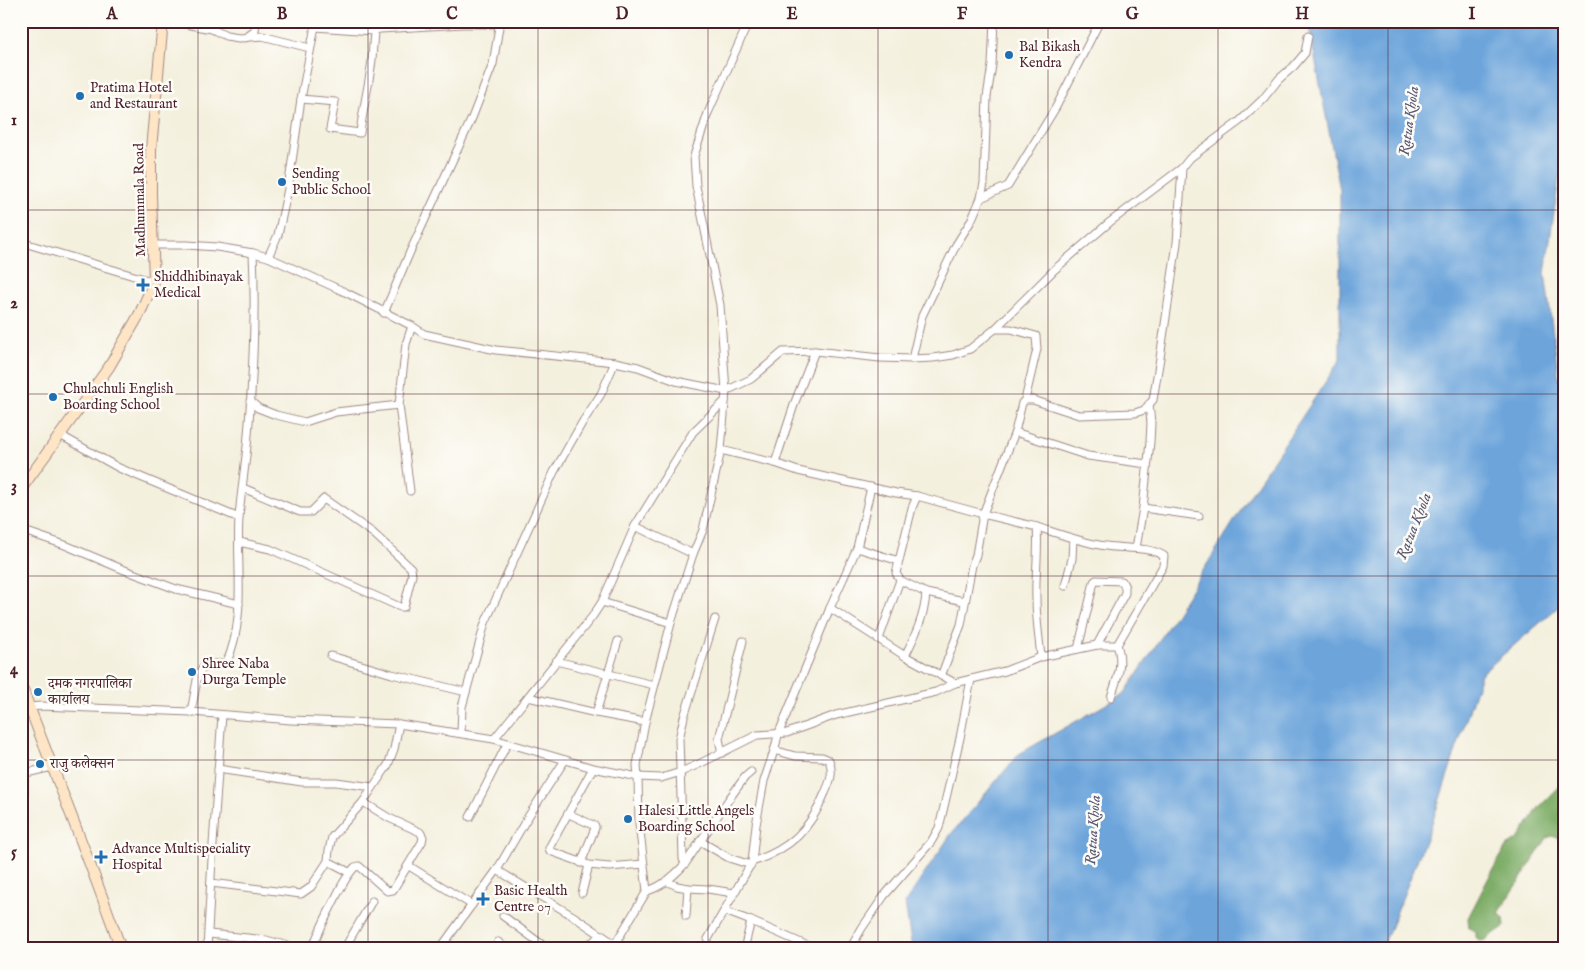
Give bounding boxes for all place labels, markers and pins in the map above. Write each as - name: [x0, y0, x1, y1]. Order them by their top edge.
- place label: Bal Bikash Kendra: [1019, 38, 1081, 72]
- marker: Bal Bikash Kendra: [1003, 49, 1015, 61]
- place label: Pratima Hotel and Restaurant: [90, 79, 178, 113]
- marker: Pratima Hotel and Restaurant: [74, 90, 86, 102]
- place label: Sending Public School: [292, 165, 371, 199]
- marker: Sending Public School: [276, 176, 288, 188]
- place label: Shiddhibinayak Medical: [154, 268, 244, 302]
- marker: Shiddhibinayak Medical: [136, 278, 150, 292]
- place label: Chulachuli English Boarding School: [63, 380, 174, 414]
- marker: Chulachuli English Boarding School: [47, 391, 59, 403]
- place label: Shree Naba Durga Temple: [202, 655, 287, 689]
- marker: Shree Naba Durga Temple: [186, 666, 198, 678]
- place label: दमक नगरपालिका कार्यालय: [47, 675, 132, 709]
- marker: दमक नगरपालिका कार्यालय: [32, 686, 44, 698]
- place label: राजु कलेक्सन: [49, 754, 115, 773]
- marker: राजु कलेक्सन: [34, 758, 46, 770]
- place label: Halesi Little Angels Boarding School: [638, 802, 754, 836]
- marker: Halesi Little Angels Boarding School: [622, 813, 634, 825]
- place label: Advance Multispeciality Hospital: [111, 840, 251, 874]
- marker: Advance Multispeciality Hospital: [94, 850, 108, 864]
- place label: Basic Health Centre 07: [494, 882, 568, 916]
- marker: Basic Health Centre 07: [476, 892, 490, 906]

